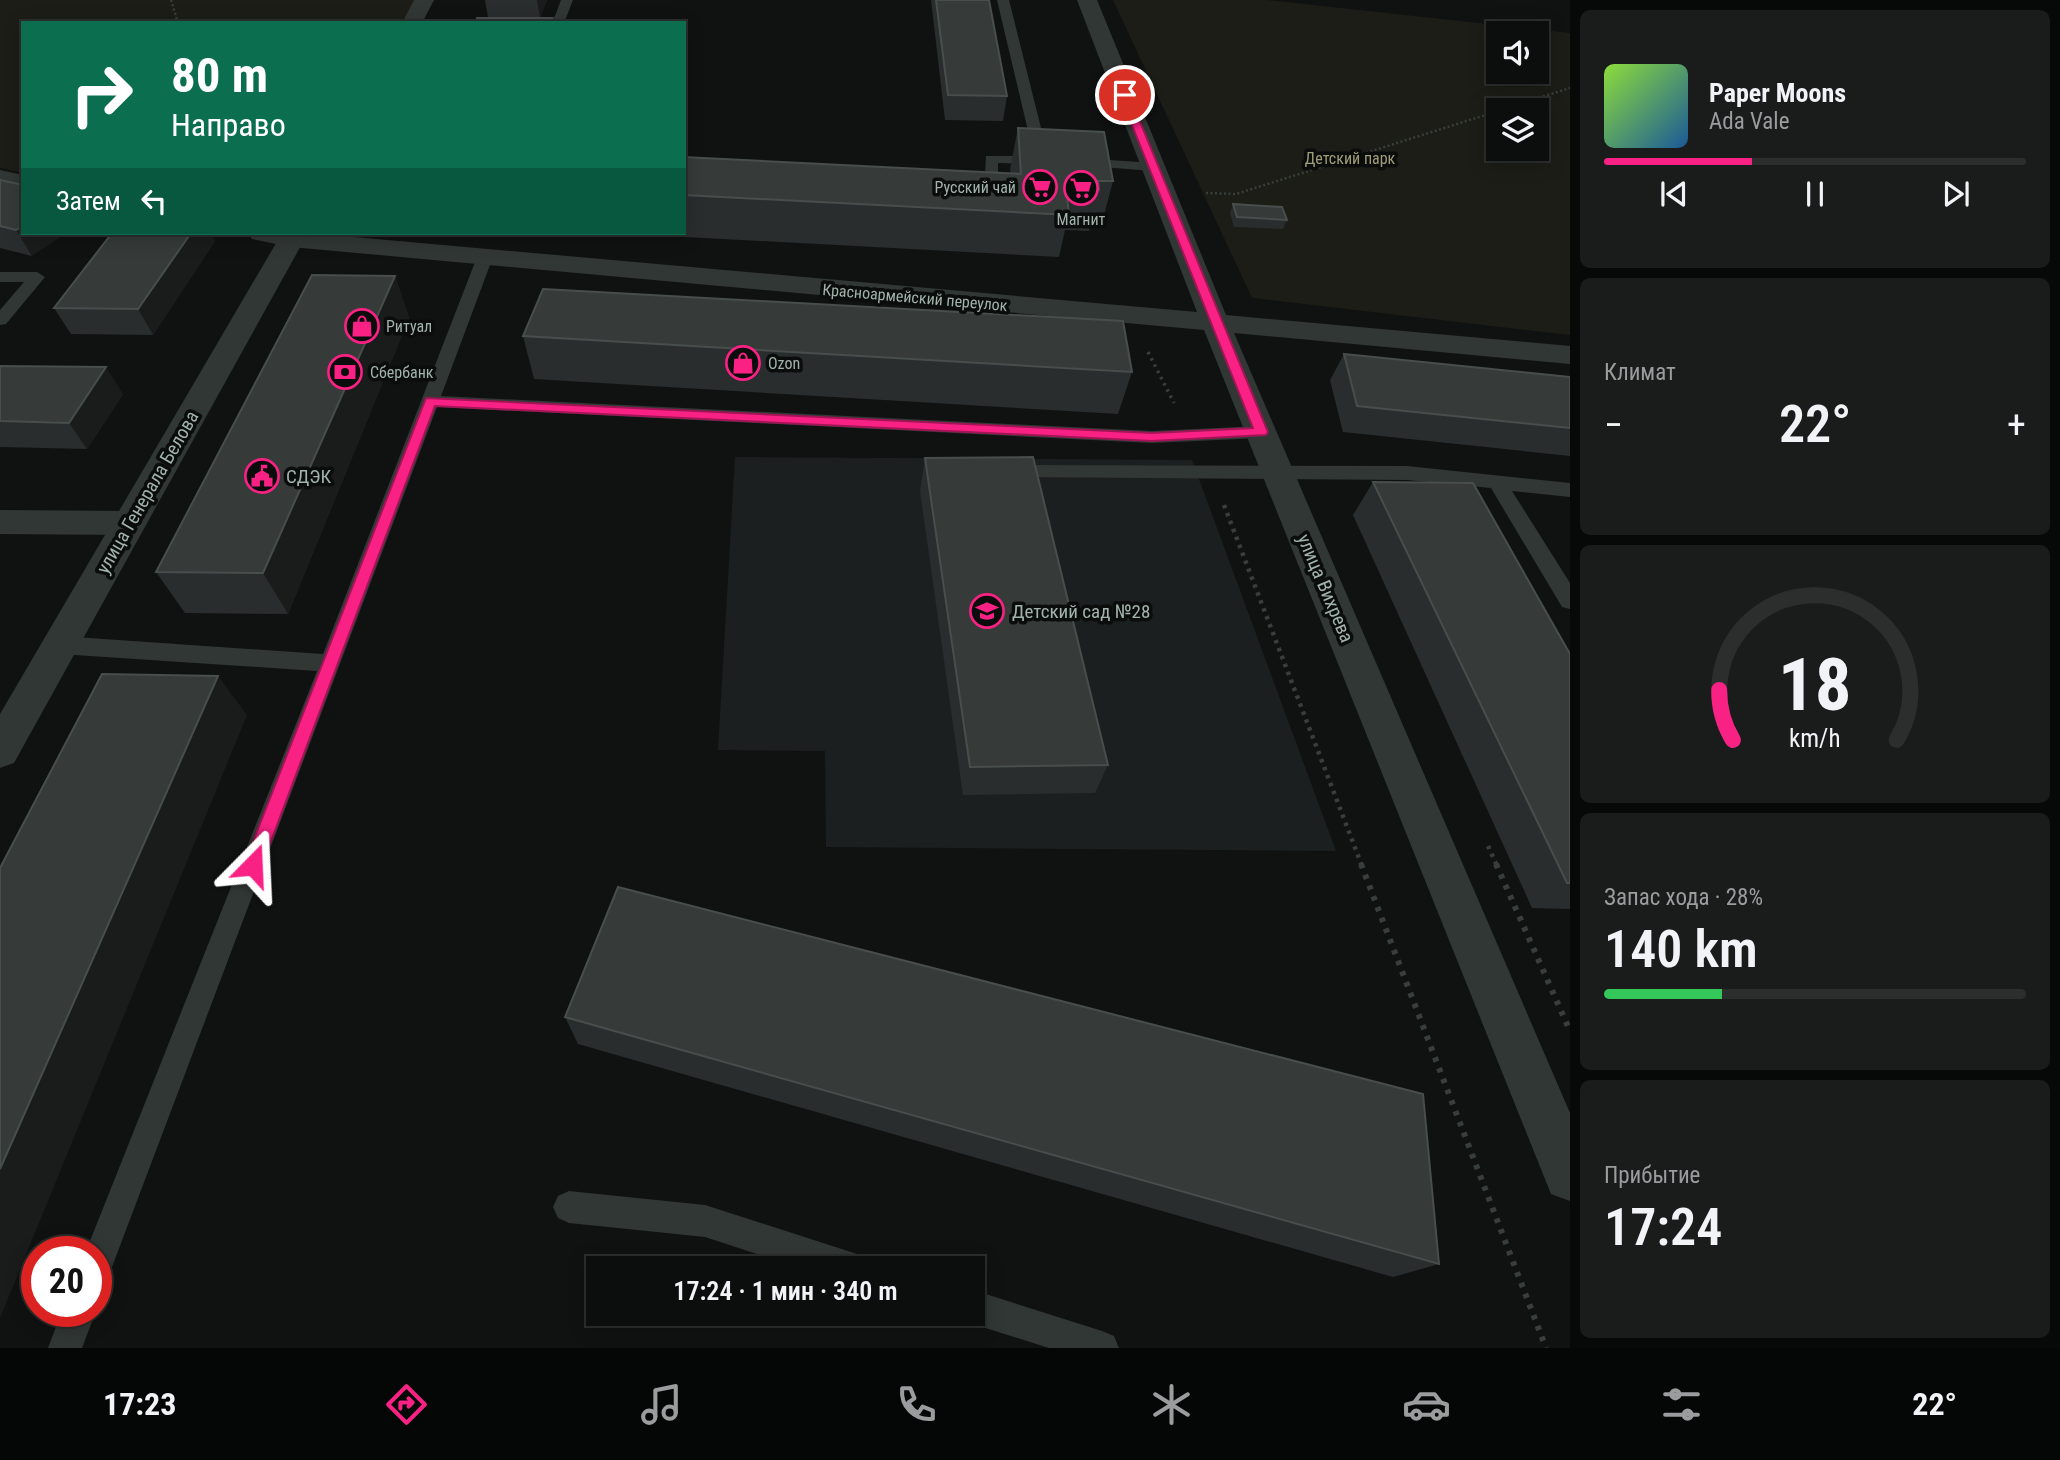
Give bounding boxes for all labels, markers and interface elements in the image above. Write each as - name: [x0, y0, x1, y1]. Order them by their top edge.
- map controls: [1486, 21, 1549, 161]
- button: sound: [1486, 21, 1549, 84]
- text: 80 m: [171, 47, 268, 104]
- icon: right: [56, 49, 147, 140]
- pin: [1095, 65, 1155, 125]
- icon: arrive: [1106, 76, 1144, 114]
- text: Paper Moons: [1709, 78, 1846, 108]
- button: layers: [1486, 98, 1549, 161]
- text: Направо: [171, 106, 286, 144]
- text: Ada Vale: [1709, 108, 1789, 135]
- park label: Детский парк: [1305, 149, 1396, 168]
- supermarket icon: Русский чай: [1021, 168, 1059, 206]
- supermarket icon: Магнит: [1062, 169, 1100, 207]
- icon: previous: [1655, 175, 1693, 213]
- icon: pause: [1796, 175, 1834, 213]
- icon: next: [1937, 175, 1975, 213]
- place label: Русский чай: [935, 178, 1016, 197]
- icon: left: [135, 182, 173, 220]
- text: Затем: [56, 186, 121, 216]
- place label: Магнит: [1057, 210, 1106, 229]
- street label: Красноармейский переулок: [822, 280, 1009, 315]
- shop icon: Ритуал: [343, 307, 381, 345]
- place label: Ритуал: [386, 317, 432, 336]
- shop icon: Ozon: [724, 344, 762, 382]
- bank icon: Сбербанк: [326, 353, 364, 391]
- place label: Ozon: [768, 354, 800, 373]
- text: Климат: [1604, 359, 1676, 386]
- place label: Сбербанк: [370, 363, 434, 382]
- text: 22°: [1779, 394, 1851, 455]
- text: −: [1604, 403, 1623, 447]
- text: +: [2007, 403, 2026, 447]
- street label: улица Генерала Белова: [91, 407, 203, 578]
- public building icon: СДЭК: [243, 457, 281, 495]
- place label: СДЭК: [286, 465, 332, 488]
- street label: улица Вихрева: [1292, 530, 1359, 646]
- school or university icon: Детский сад №28: [968, 592, 1006, 630]
- place label: Детский сад №28: [1012, 600, 1150, 623]
- text: 18: [1778, 642, 1852, 728]
- text: km/h: [1789, 724, 1841, 753]
- position arrow: [216, 828, 290, 902]
- text: Запас хода · 28%: [1604, 884, 1763, 911]
- text: 140 km: [1604, 919, 1758, 980]
- text: Прибытие: [1604, 1162, 1700, 1189]
- text: 17:24: [1604, 1197, 1722, 1258]
- speed limit sign: 20: [21, 1236, 112, 1327]
- text: 17:24 · 1 мин · 340 m: [673, 1276, 898, 1306]
- icon: directions: [382, 1380, 431, 1429]
- icon: music: [637, 1380, 686, 1429]
- icon: phone: [892, 1380, 941, 1429]
- icon: climate: [1147, 1380, 1196, 1429]
- icon: car: [1402, 1380, 1451, 1429]
- icon: filters: [1657, 1380, 1706, 1429]
- text: 17:23: [103, 1385, 176, 1423]
- text: 22°: [1912, 1385, 1957, 1423]

